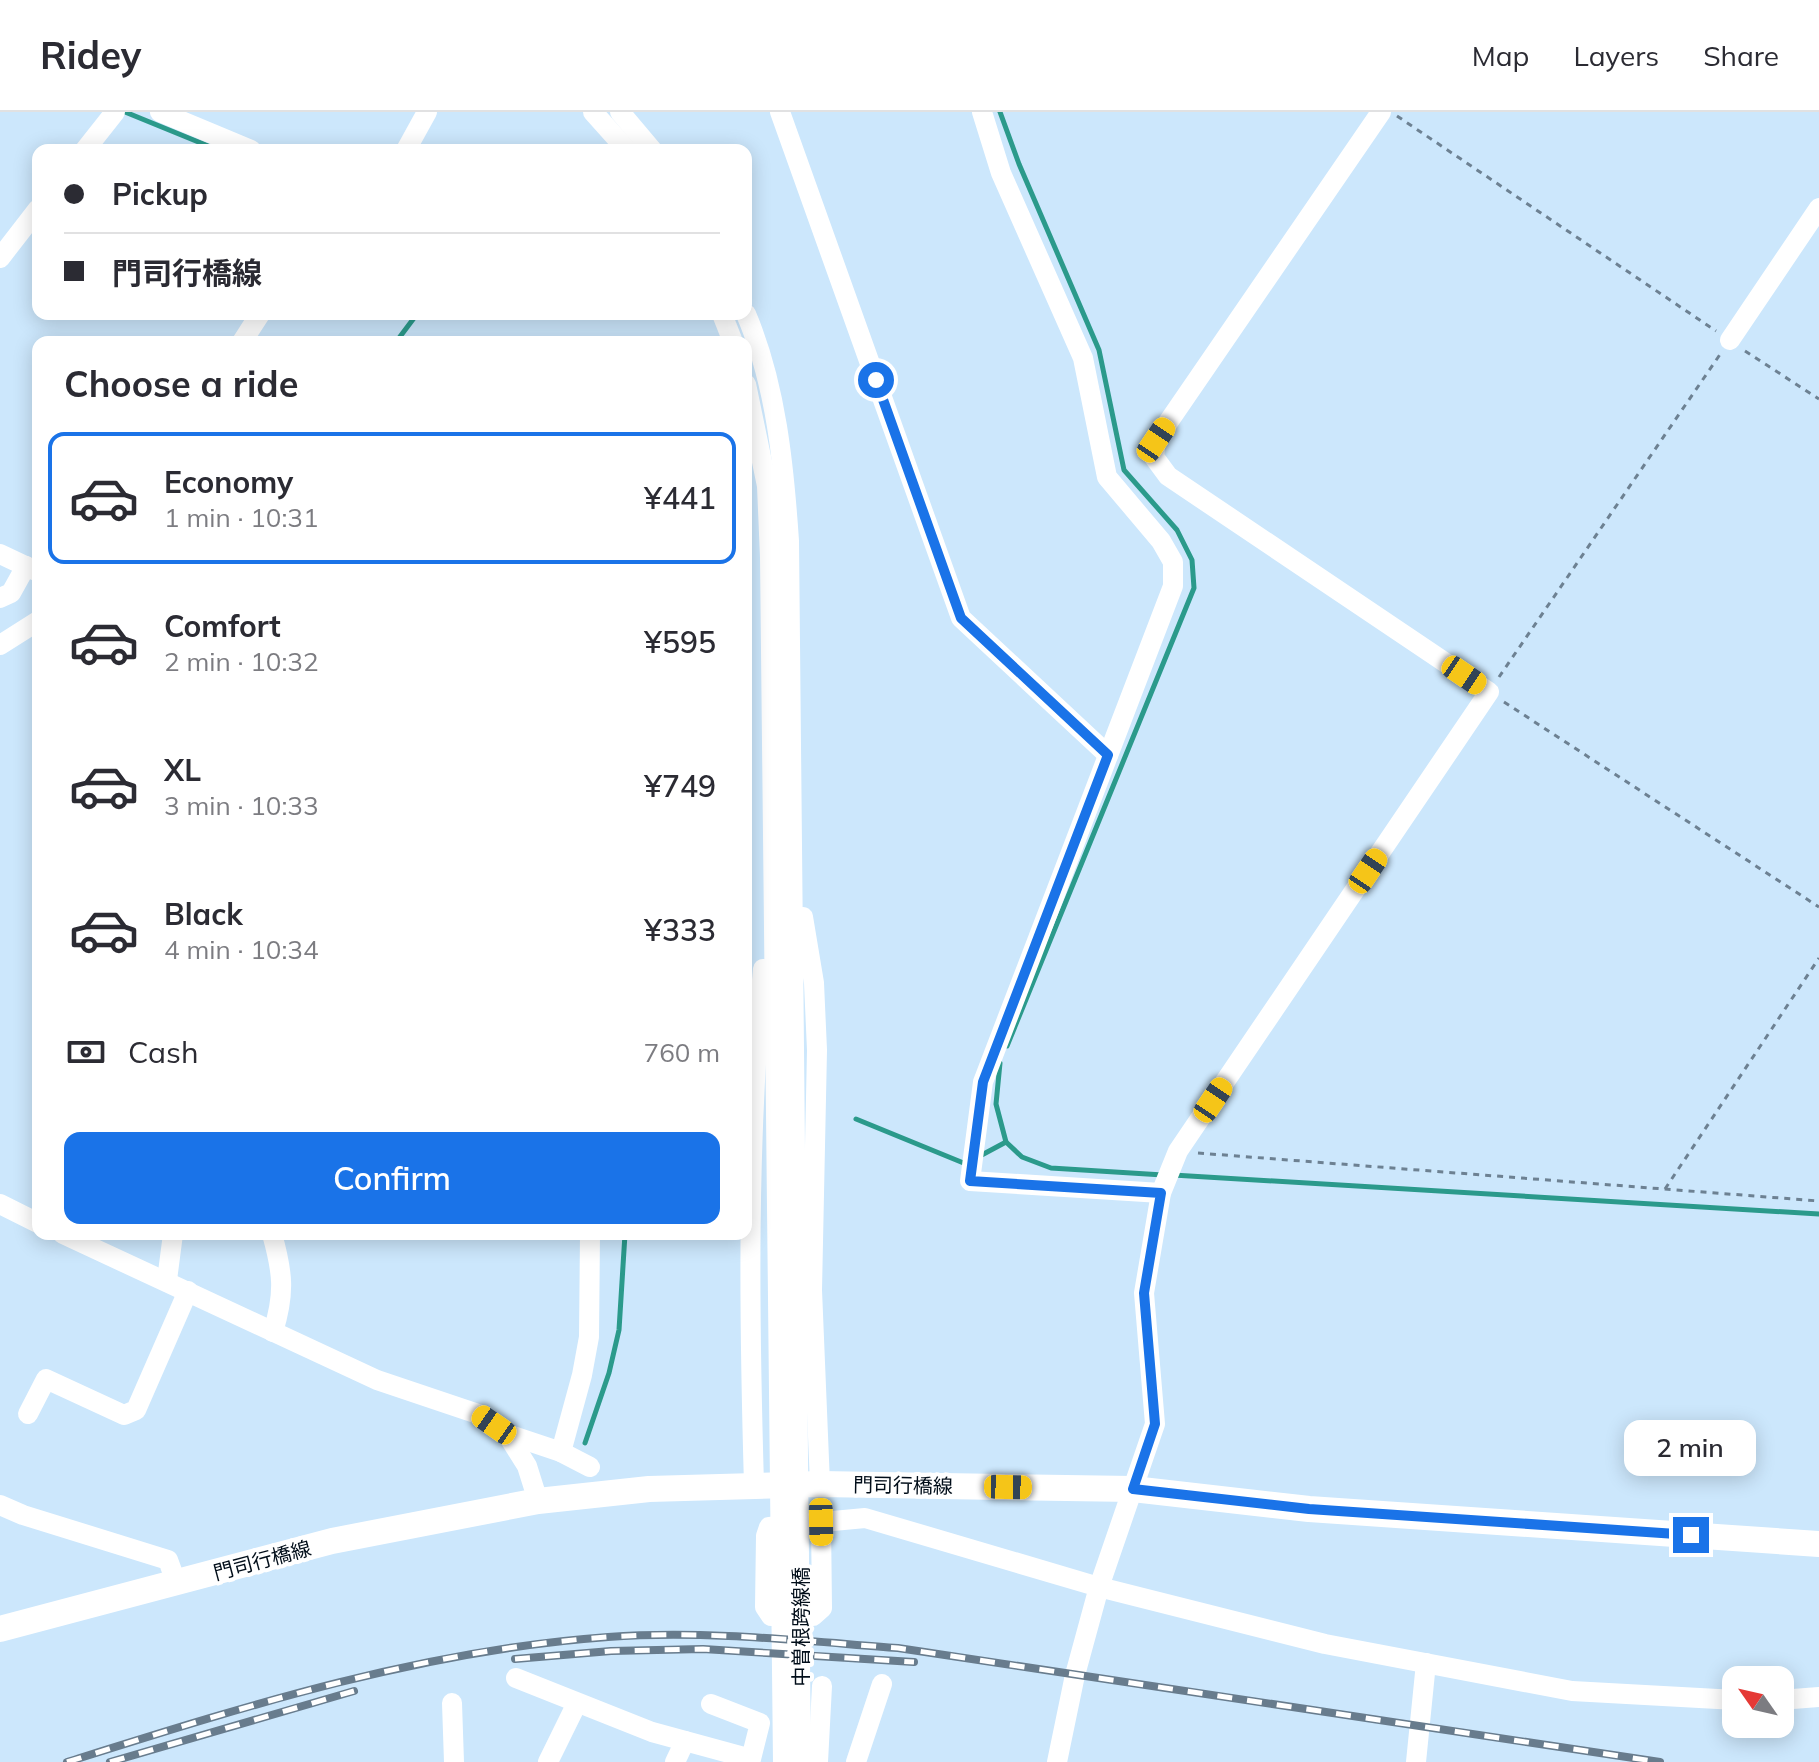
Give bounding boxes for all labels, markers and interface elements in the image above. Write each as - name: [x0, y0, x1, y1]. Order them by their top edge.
- text: Ridey: [40, 31, 141, 79]
- text: Map: [1472, 38, 1529, 73]
- text: Layers: [1573, 38, 1659, 73]
- text: Share: [1703, 38, 1779, 73]
- text: Pickup: [112, 175, 208, 213]
- text: 門司行橋線: [112, 254, 262, 292]
- text: Choose a ride: [64, 361, 298, 406]
- route start: [858, 362, 894, 398]
- car: [1133, 413, 1179, 467]
- icon: car: [68, 462, 140, 534]
- text: Economy: [164, 463, 293, 501]
- text: ¥441: [644, 479, 716, 517]
- text: 1 min · 10:31: [164, 501, 319, 534]
- icon: car: [68, 606, 140, 678]
- text: Comfort: [164, 607, 281, 645]
- text: ¥595: [644, 623, 716, 661]
- text: 2 min · 10:32: [164, 645, 319, 678]
- car: [1437, 652, 1491, 698]
- icon: car: [68, 750, 140, 822]
- text: XL: [164, 751, 201, 789]
- text: ¥749: [644, 767, 716, 805]
- text: 3 min · 10:33: [164, 789, 319, 822]
- car: [1345, 844, 1391, 898]
- icon: car: [68, 894, 140, 966]
- text: Black: [164, 895, 243, 933]
- text: ¥333: [644, 911, 716, 949]
- text: 4 min · 10:34: [164, 933, 319, 966]
- icon: cash: [64, 1030, 108, 1074]
- text: Cash: [128, 1033, 199, 1071]
- text: 760 m: [644, 1036, 720, 1069]
- car: [1190, 1073, 1236, 1127]
- button: Confirm: [64, 1132, 720, 1224]
- car: [467, 1401, 521, 1449]
- callout: 2 min: [1625, 1419, 1757, 1475]
- text: 2 min: [1656, 1431, 1724, 1464]
- street label: 門司行橋線: [853, 1472, 953, 1498]
- car: [984, 1475, 1032, 1499]
- car: [809, 1498, 833, 1546]
- route end: [1673, 1517, 1709, 1553]
- street label: 門司行橋線: [210, 1535, 314, 1585]
- street label: 中曽根跨線橋: [788, 1567, 813, 1687]
- north arrow: [1722, 1666, 1794, 1738]
- map controls: [1722, 1666, 1794, 1738]

